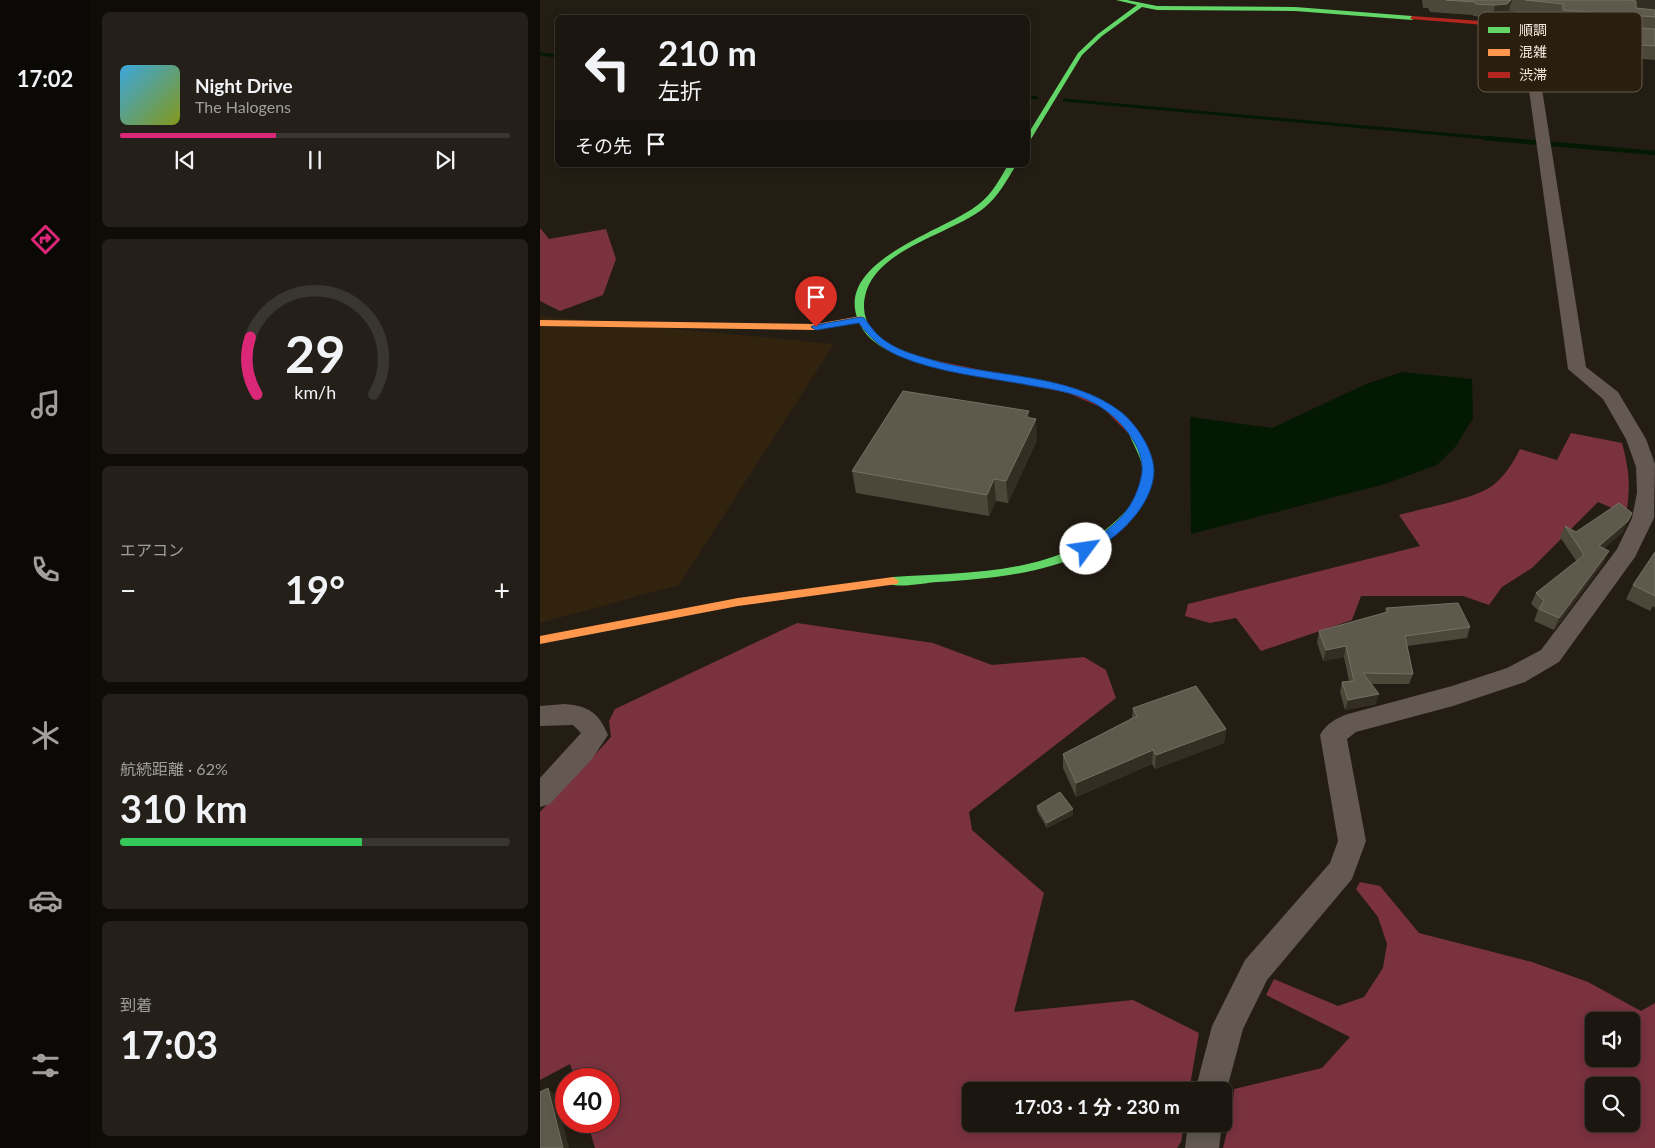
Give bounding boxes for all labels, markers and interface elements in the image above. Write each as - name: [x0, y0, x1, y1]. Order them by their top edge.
- legend: [1478, 12, 1642, 92]
- text: 順調: [1519, 21, 1547, 38]
- text: 210 m: [658, 31, 757, 73]
- icon: left: [575, 35, 640, 100]
- text: 混雑: [1519, 43, 1547, 60]
- text: 17:02: [17, 65, 73, 92]
- text: 渋滞: [1519, 66, 1547, 83]
- text: Night Drive: [195, 74, 293, 97]
- text: 左折: [658, 77, 702, 104]
- text: The Halogens: [195, 97, 291, 116]
- icon: arrive: [642, 130, 670, 158]
- text: その先: [575, 134, 632, 157]
- icon: previous: [171, 146, 199, 174]
- icon: pause: [301, 146, 329, 174]
- icon: next: [431, 146, 459, 174]
- icon: directions: [28, 222, 63, 257]
- pin: [795, 276, 837, 327]
- icon: arrive: [802, 283, 830, 311]
- text: 29: [285, 322, 345, 384]
- text: km/h: [294, 381, 336, 403]
- icon: music: [28, 387, 63, 422]
- position arrow: [1059, 522, 1111, 574]
- text: エアコン: [120, 540, 184, 559]
- icon: phone: [28, 552, 63, 587]
- text: 19°: [285, 566, 345, 612]
- text: −: [120, 573, 136, 607]
- text: +: [494, 573, 510, 607]
- icon: climate: [28, 718, 63, 753]
- text: 航続距離 · 62%: [120, 759, 228, 778]
- text: 310 km: [120, 785, 248, 831]
- icon: car: [28, 883, 63, 918]
- text: 到着: [120, 995, 152, 1014]
- map controls: [1585, 1012, 1640, 1132]
- button: sound: [1585, 1012, 1640, 1067]
- text: 17:03: [120, 1021, 218, 1067]
- icon: filters: [28, 1048, 63, 1083]
- speed limit sign: 40: [555, 1068, 620, 1133]
- button: search: [1585, 1077, 1640, 1132]
- text: 17:03 · 1 分 · 230 m: [1014, 1095, 1180, 1118]

